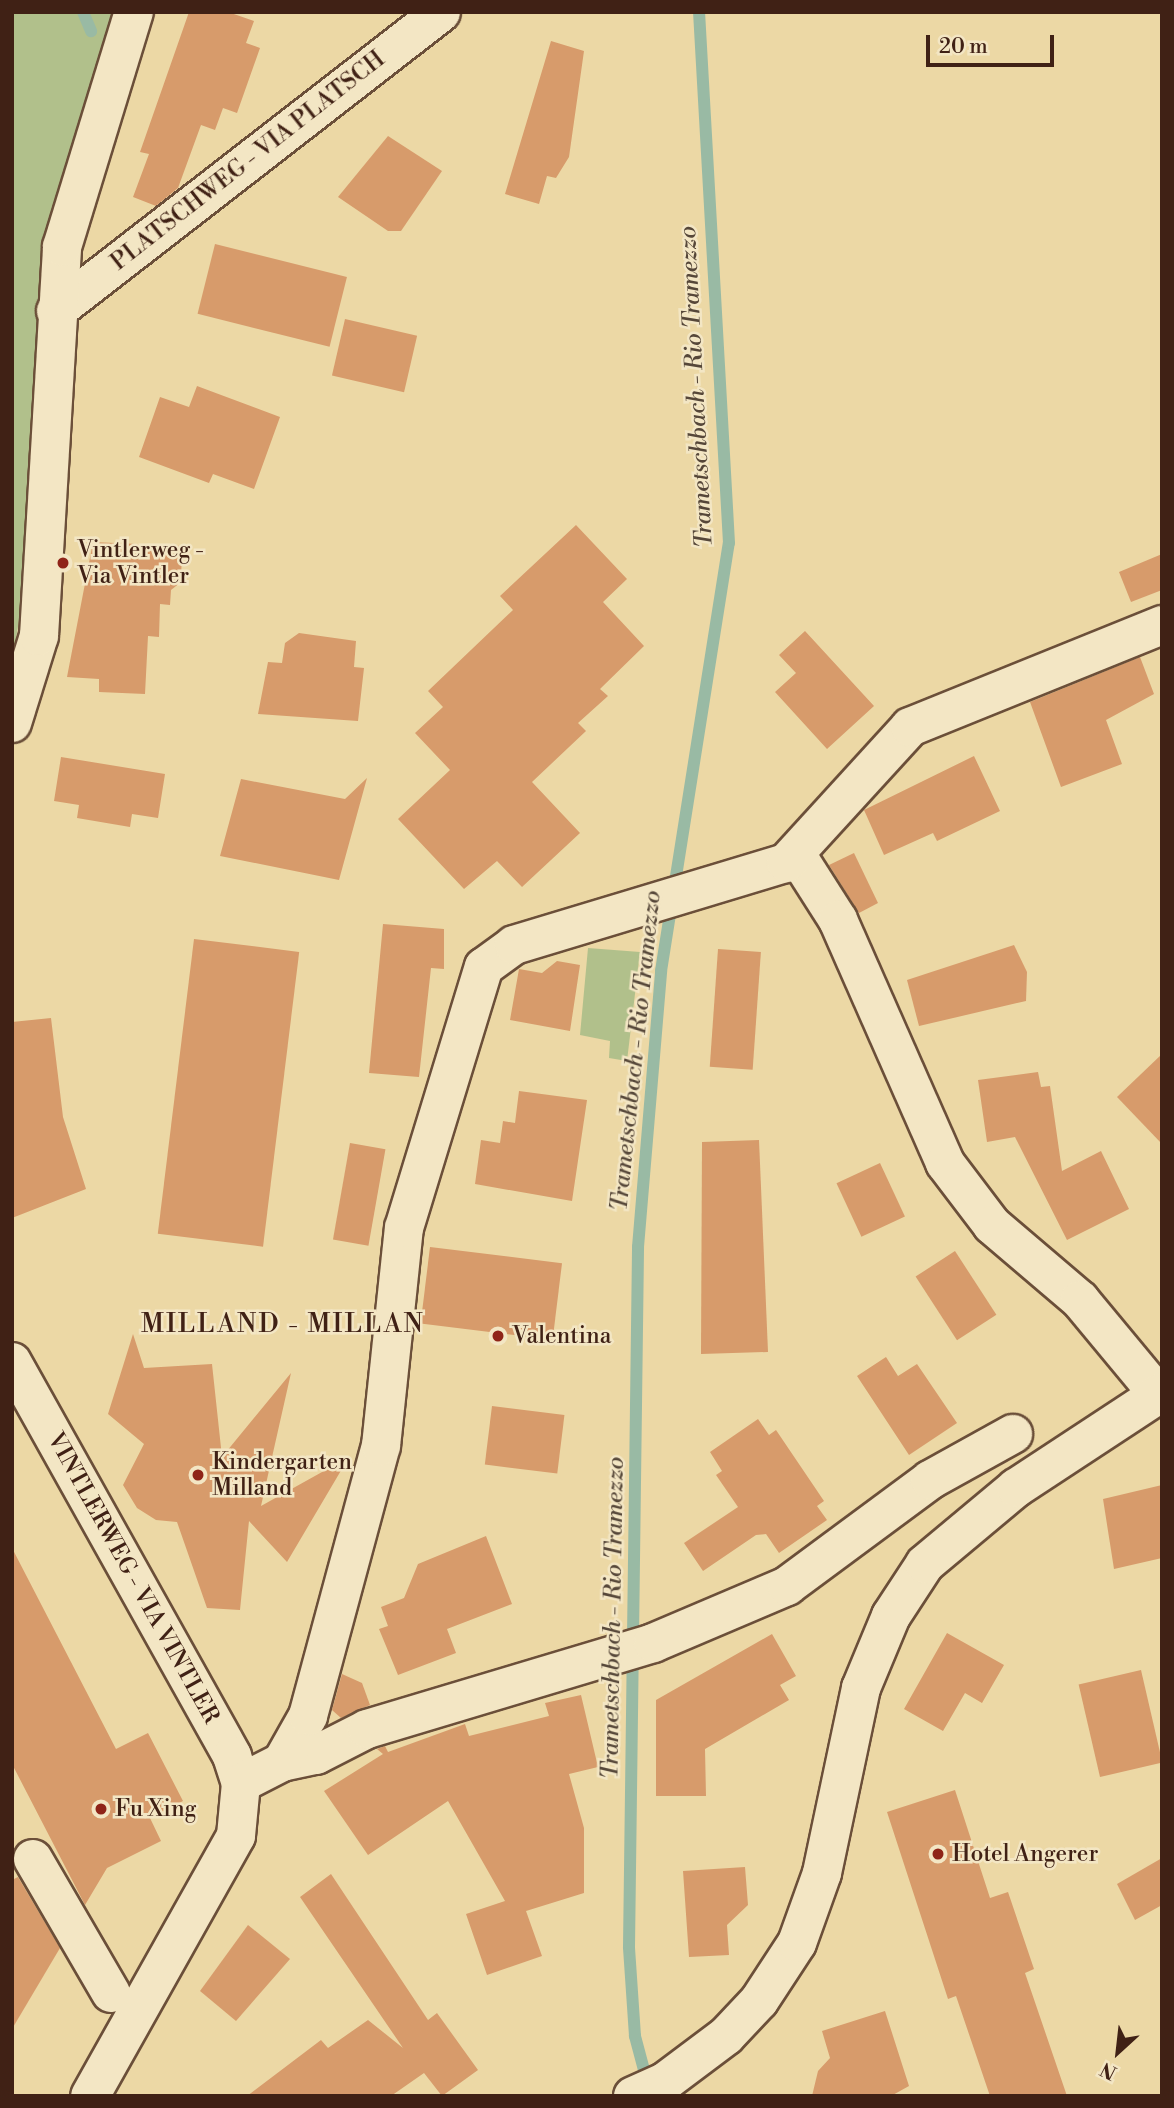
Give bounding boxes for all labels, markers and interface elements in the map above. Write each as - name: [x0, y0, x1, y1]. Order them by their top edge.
- scale bar: [929, 21, 1057, 65]
- text: 20 m: [939, 34, 988, 60]
- street label: PLATSCHWEG - VIA PLATSCH: [106, 46, 390, 276]
- water label: Trametschbach - Rio Tramezzo: [674, 225, 720, 549]
- place label: Vintlerweg - Via Vintler: [77, 536, 204, 590]
- marker: Vintlerweg - Via Vintler: [55, 555, 71, 571]
- water label: Trametschbach - Rio Tramezzo: [606, 889, 668, 1213]
- district label: MILLAND - MILLAN: [143, 1309, 423, 1341]
- place label: Valentina: [512, 1322, 611, 1350]
- marker: Valentina: [490, 1328, 506, 1344]
- street label: VINTLERWEG - VIA VINTLER: [41, 1428, 225, 1728]
- place label: Kindergarten Milland: [212, 1448, 352, 1502]
- water label: Trametschbach - Rio Tramezzo: [597, 1457, 631, 1779]
- marker: Kindergarten Milland: [190, 1467, 206, 1483]
- place label: Fu Xing: [115, 1795, 197, 1823]
- marker: Fu Xing: [93, 1801, 109, 1817]
- place label: Hotel Angerer: [952, 1840, 1098, 1868]
- marker: Hotel Angerer: [930, 1846, 946, 1862]
- north arrow: [1083, 2017, 1153, 2087]
- text: N: [1096, 2057, 1121, 2085]

